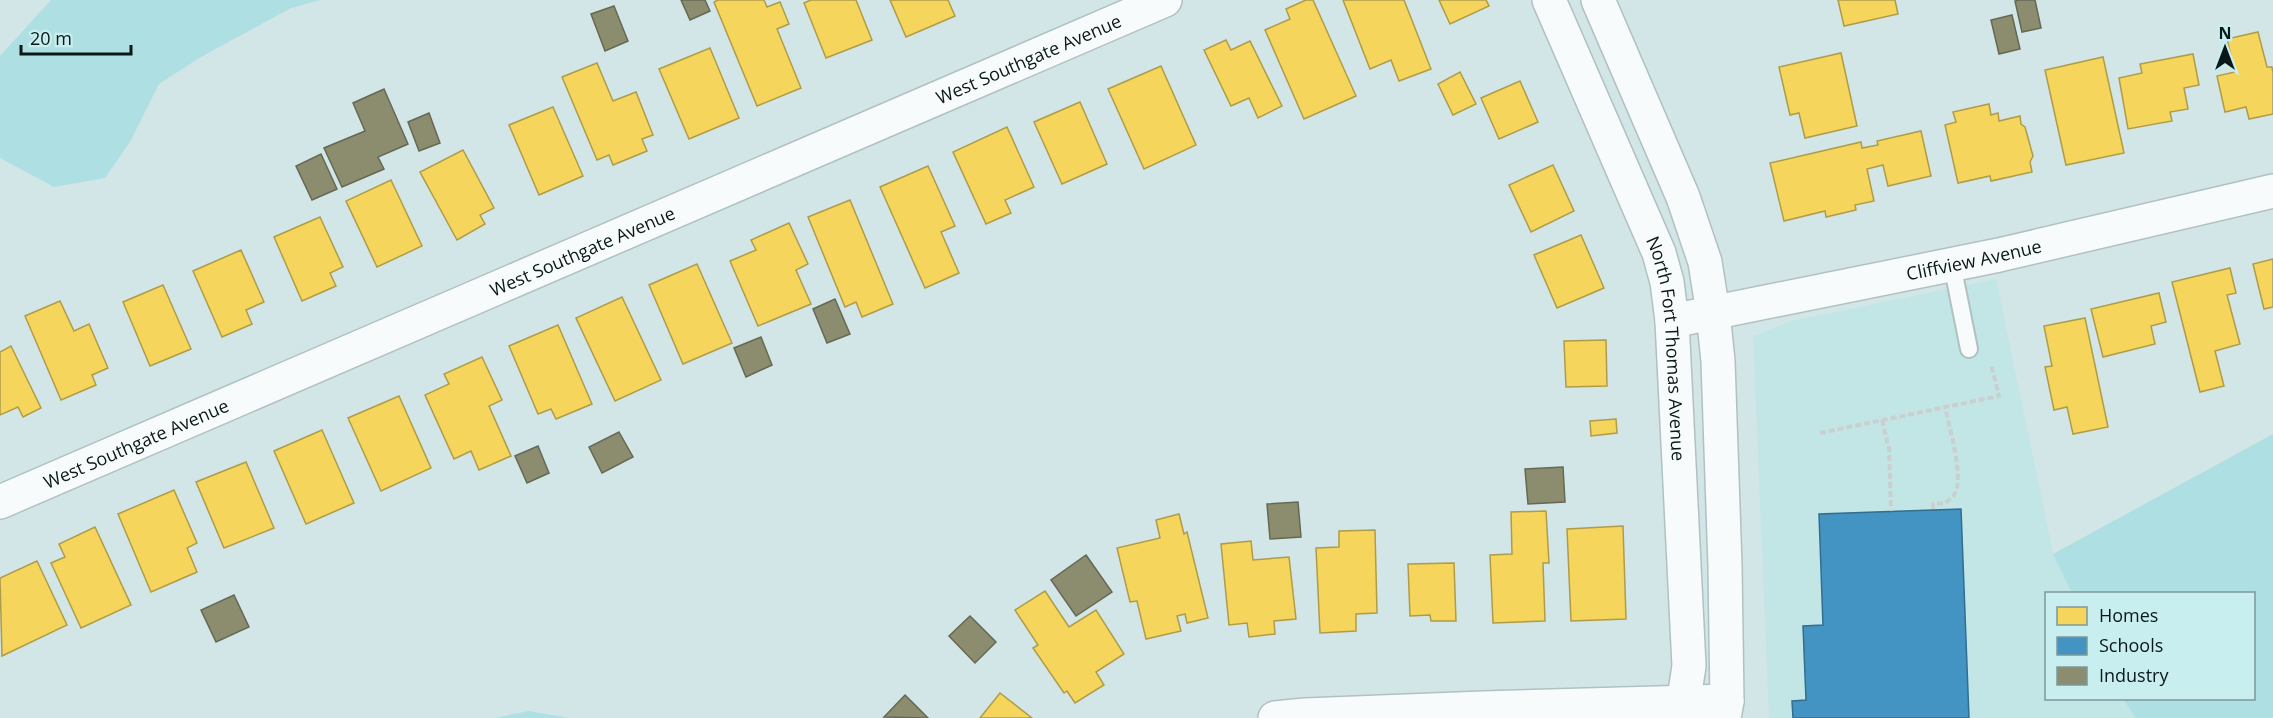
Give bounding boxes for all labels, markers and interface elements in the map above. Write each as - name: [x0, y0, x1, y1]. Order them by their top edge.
- street label: West Southgate Avenue: [932, 8, 1125, 109]
- scale bar: [21, 18, 130, 56]
- north arrow: [2195, 18, 2255, 78]
- text: N: [2218, 22, 2232, 44]
- text: 20 m: [30, 26, 72, 50]
- street label: West Southgate Avenue: [486, 201, 679, 302]
- street label: North Fort Thomas Avenue: [1641, 232, 1691, 462]
- street label: Cliffview Avenue: [1904, 233, 2044, 285]
- street label: West Southgate Avenue: [40, 393, 232, 494]
- legend: [2045, 592, 2255, 700]
- text: Homes: [2099, 603, 2158, 627]
- text: Schools: [2099, 633, 2163, 657]
- text: Industry: [2099, 663, 2169, 687]

